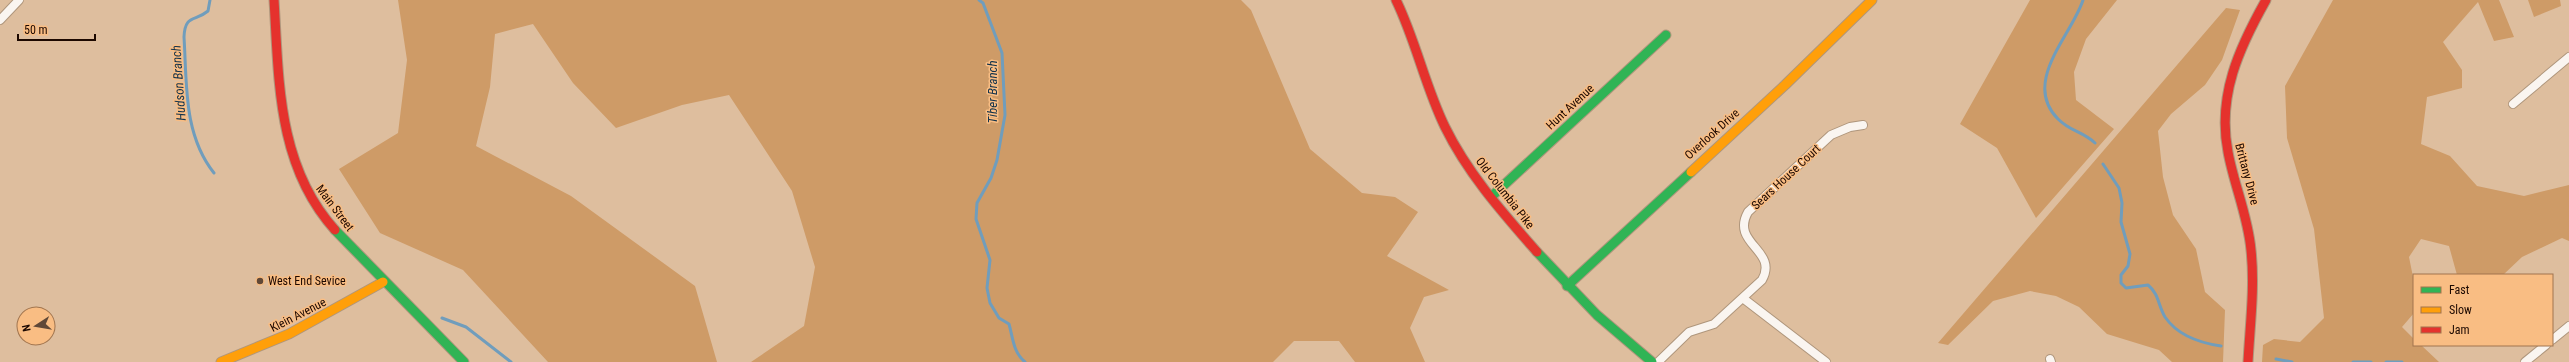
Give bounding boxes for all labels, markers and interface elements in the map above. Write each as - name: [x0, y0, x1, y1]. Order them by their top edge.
- scale bar: [18, 16, 95, 42]
- text: 50 m: [24, 23, 48, 37]
- water label: Hudson Branch: [168, 45, 189, 121]
- water label: Tiber Branch: [985, 61, 1000, 123]
- street label: Hunt Avenue: [1543, 81, 1597, 133]
- street label: Overlook Drive: [1682, 106, 1742, 162]
- street label: Sears House Court: [1749, 141, 1824, 212]
- street label: Brittany Drive: [2232, 142, 2262, 207]
- street label: Old Columbia Pike: [1473, 155, 1537, 232]
- street label: Main Street: [313, 182, 357, 234]
- place label: West End Sevice: [268, 274, 346, 288]
- legend: [2413, 274, 2553, 346]
- marker: West End Sevice: [255, 276, 265, 286]
- text: Fast: [2449, 283, 2470, 297]
- street label: Klein Avenue: [268, 295, 329, 335]
- text: Slow: [2449, 303, 2472, 317]
- north arrow: [16, 306, 56, 346]
- text: N: [20, 323, 34, 333]
- text: Jam: [2449, 323, 2470, 337]

